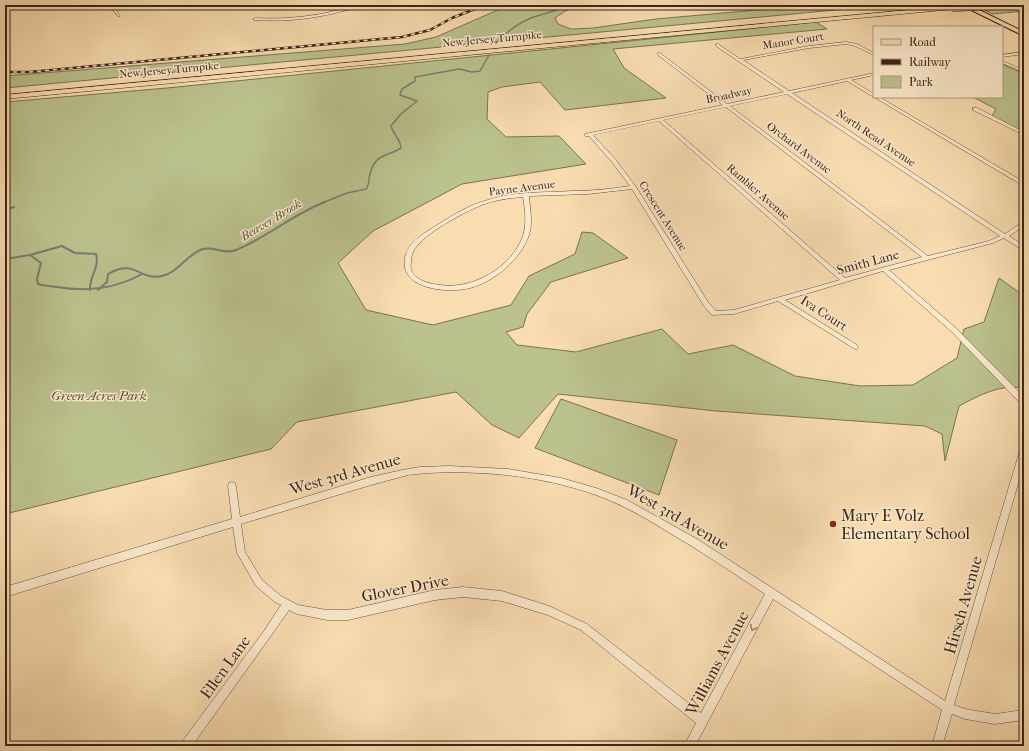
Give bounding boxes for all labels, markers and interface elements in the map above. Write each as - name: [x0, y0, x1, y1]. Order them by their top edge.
- legend: [873, 26, 1003, 98]
- street label: New Jersey Turnpike: [442, 28, 543, 50]
- street label: Manor Court: [761, 30, 825, 52]
- text: Road: [909, 35, 936, 49]
- text: Railway: [909, 55, 951, 69]
- street label: New Jersey Turnpike: [119, 59, 220, 81]
- text: Park: [909, 75, 934, 89]
- street label: Broadway: [705, 84, 755, 106]
- street label: North Read Avenue: [834, 107, 919, 170]
- street label: Orchard Avenue: [764, 119, 834, 177]
- street label: Rambler Avenue: [724, 161, 792, 223]
- street label: Payne Avenue: [488, 177, 557, 199]
- street label: Crescent Avenue: [636, 179, 690, 254]
- water label: Beaver Brook: [237, 196, 304, 244]
- street label: Smith Lane: [835, 246, 901, 278]
- street label: Iva Court: [798, 292, 851, 334]
- park label: Green Acres Park: [51, 388, 147, 403]
- street label: West 3rd Avenue: [286, 449, 403, 499]
- street label: West 3rd Avenue: [623, 480, 732, 554]
- place label: Mary E Volz Elementary School: [841, 506, 970, 543]
- marker: Mary E Volz Elementary School: [828, 519, 838, 529]
- street label: Hirsch Avenue: [940, 554, 986, 656]
- street label: Glover Drive: [360, 570, 450, 606]
- street label: Williams Avenue: [681, 607, 753, 719]
- one-way arrow: [750, 623, 758, 631]
- street label: Ellen Lane: [196, 632, 254, 702]

